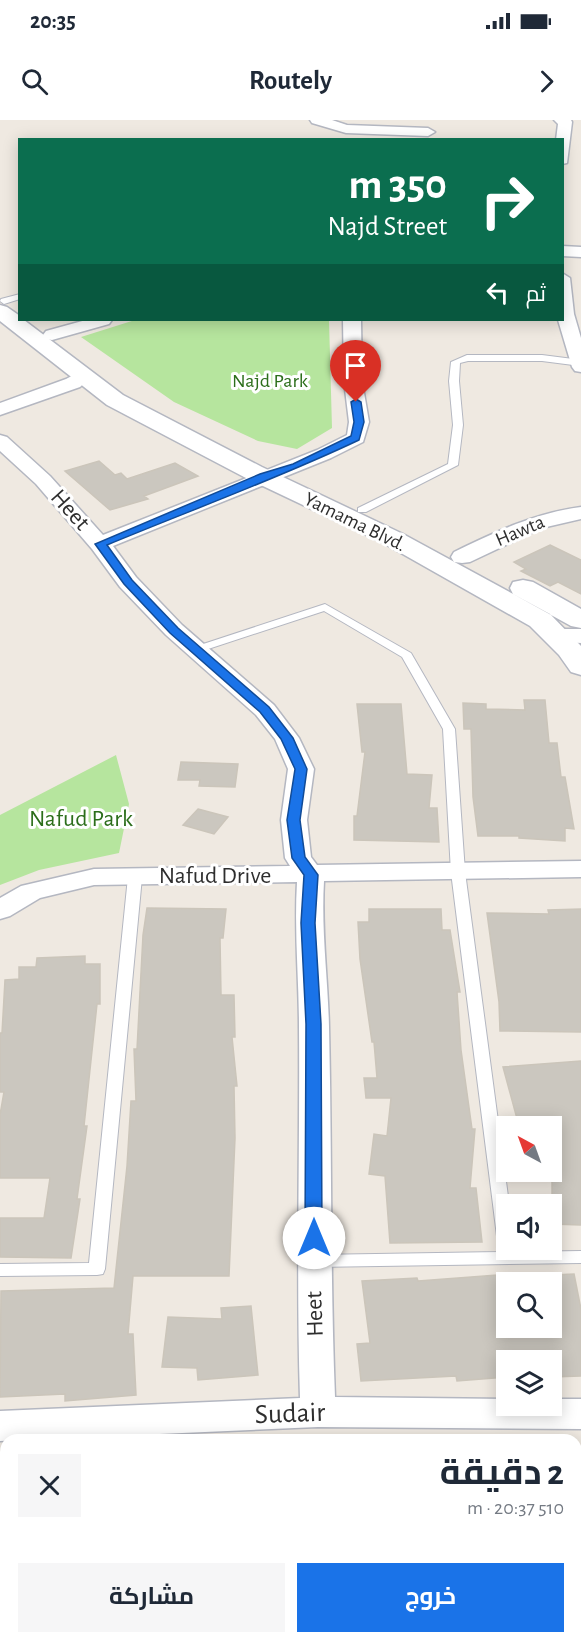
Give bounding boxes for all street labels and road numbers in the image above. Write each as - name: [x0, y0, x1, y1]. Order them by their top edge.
- street label: Heet: [46, 485, 94, 535]
- street label: Yamama Blvd.: [301, 489, 409, 555]
- street label: Hawta: [492, 512, 548, 550]
- street label: Nafud Drive: [159, 864, 271, 888]
- street label: Heet: [302, 1290, 328, 1337]
- street label: Sudair: [254, 1399, 326, 1429]

